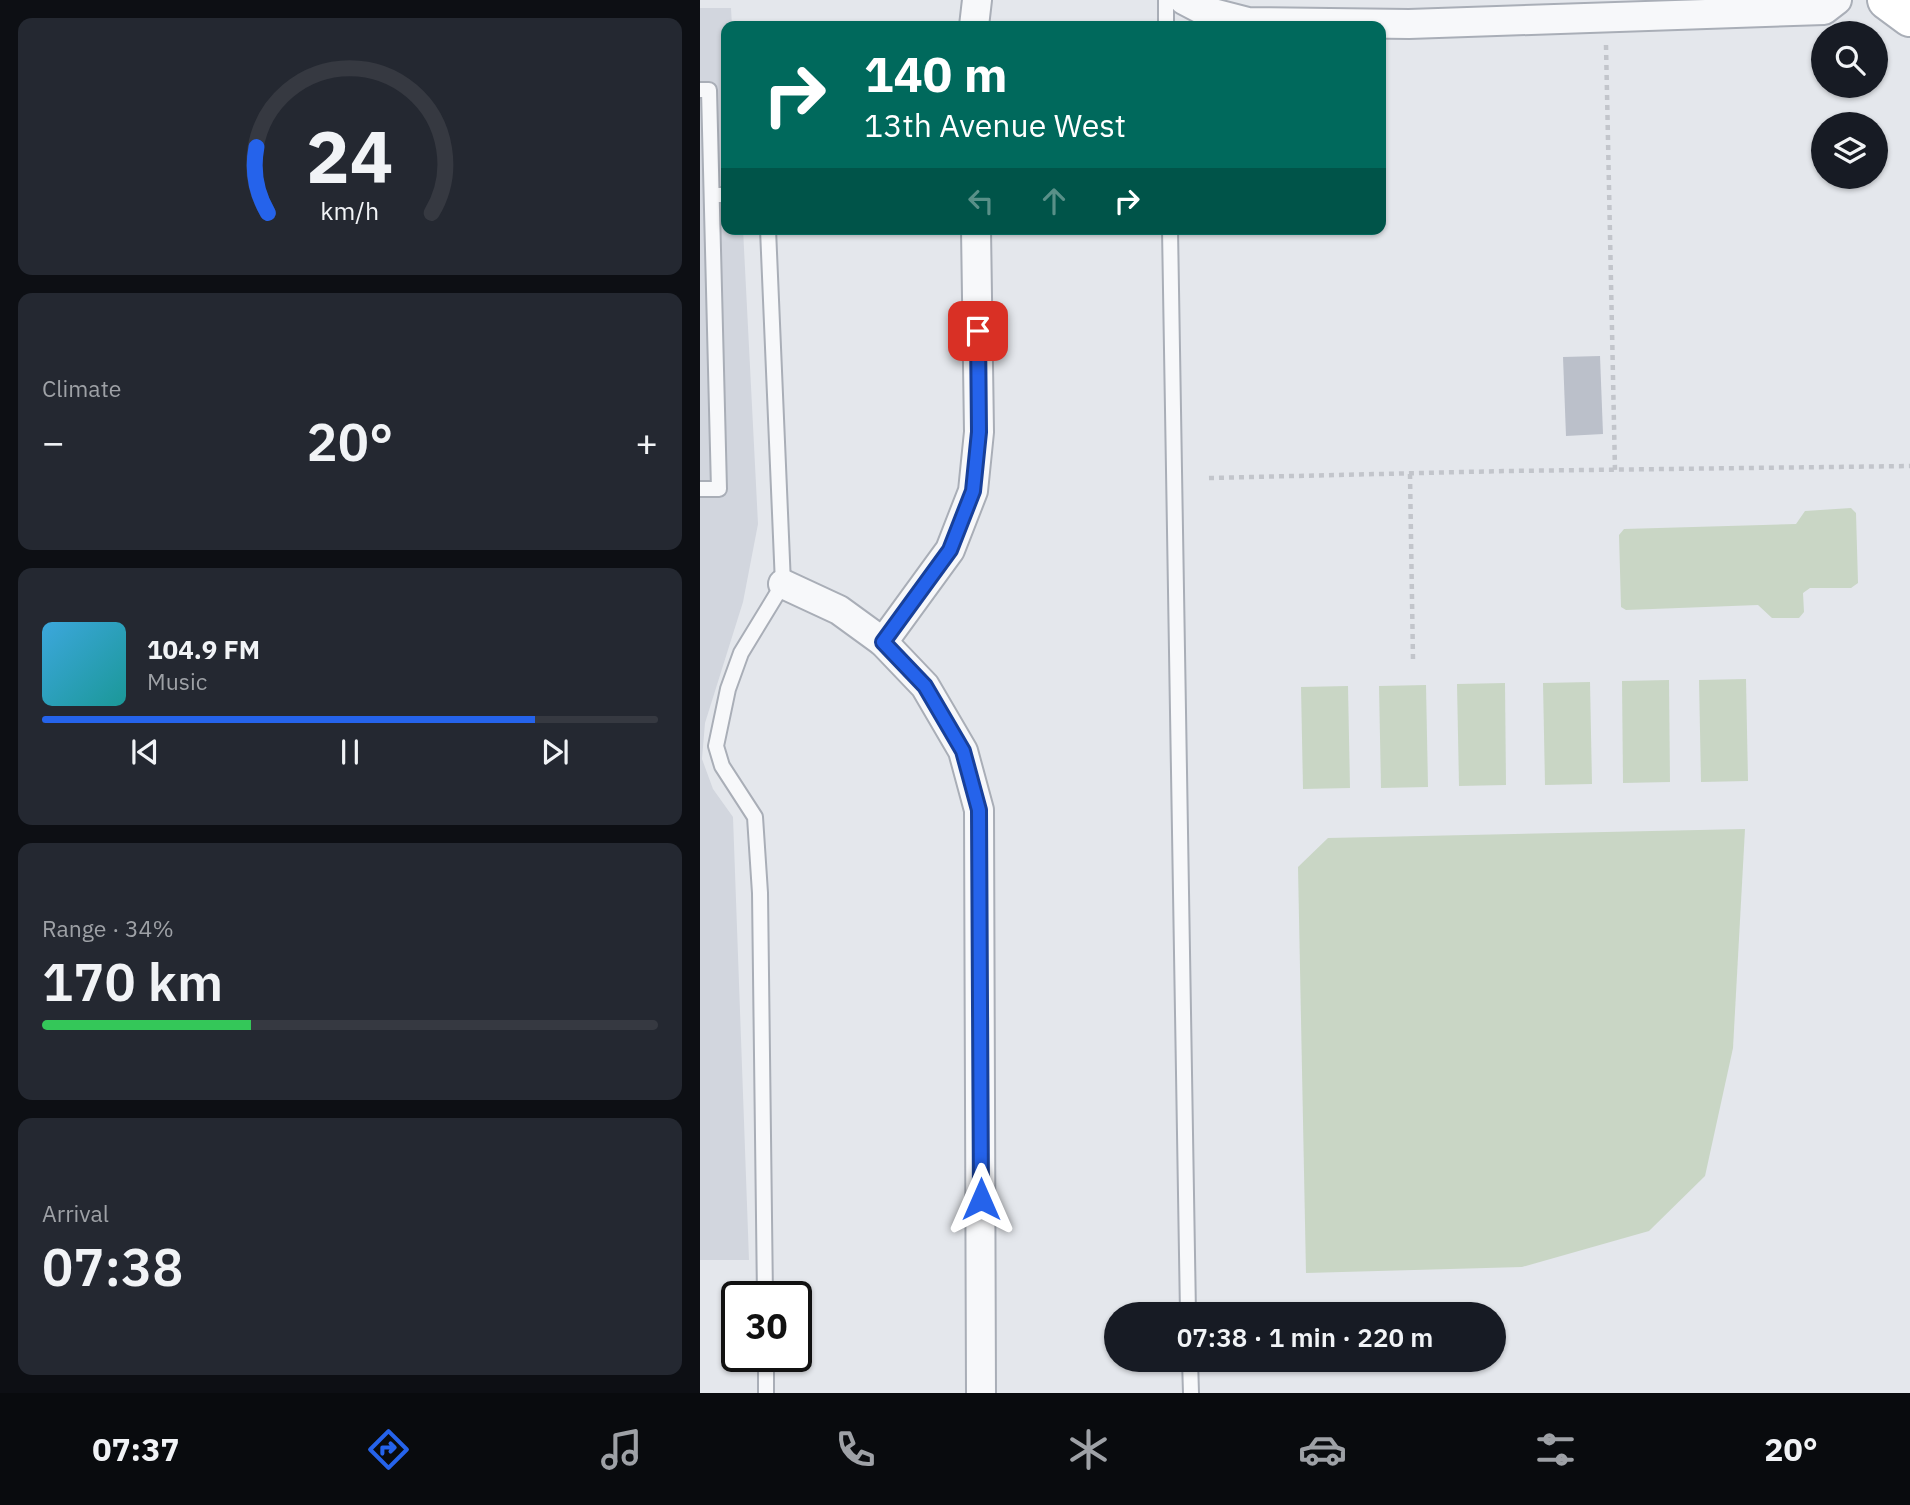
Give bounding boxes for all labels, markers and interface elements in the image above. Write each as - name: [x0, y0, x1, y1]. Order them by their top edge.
- map controls: [1811, 21, 1888, 189]
- button: search: [1811, 21, 1888, 98]
- text: 140 m: [864, 42, 1008, 105]
- icon: right: [749, 49, 840, 140]
- text: 13th Avenue West: [864, 104, 1126, 146]
- text: 24: [306, 108, 394, 203]
- button: layers: [1811, 112, 1888, 189]
- icon: left: [962, 182, 1000, 220]
- icon: ahead: [1035, 182, 1073, 220]
- icon: right: [1108, 182, 1146, 220]
- text: km/h: [321, 193, 379, 226]
- pin: [948, 301, 1008, 361]
- icon: arrive: [959, 312, 997, 350]
- text: Climate: [42, 373, 121, 403]
- text: 20°: [307, 408, 393, 475]
- text: −: [42, 417, 65, 466]
- text: +: [635, 417, 658, 466]
- text: 104.9 FM: [147, 632, 260, 666]
- text: Music: [147, 666, 207, 696]
- icon: previous: [126, 733, 164, 771]
- icon: pause: [331, 733, 369, 771]
- icon: next: [536, 733, 574, 771]
- text: Range · 34%: [42, 913, 174, 943]
- text: 170 km: [42, 948, 223, 1015]
- position arrow: [944, 1162, 1018, 1236]
- text: Arrival: [42, 1198, 109, 1228]
- text: 07:38: [42, 1233, 183, 1300]
- speed limit sign: 30: [721, 1281, 812, 1372]
- text: 07:38 · 1 min · 220 m: [1177, 1320, 1433, 1354]
- icon: directions: [364, 1425, 413, 1474]
- icon: music: [597, 1425, 646, 1474]
- icon: phone: [831, 1425, 880, 1474]
- icon: climate: [1064, 1425, 1113, 1474]
- icon: car: [1298, 1425, 1347, 1474]
- icon: filters: [1531, 1425, 1580, 1474]
- text: 07:37: [92, 1428, 180, 1470]
- text: 20°: [1764, 1428, 1818, 1470]

